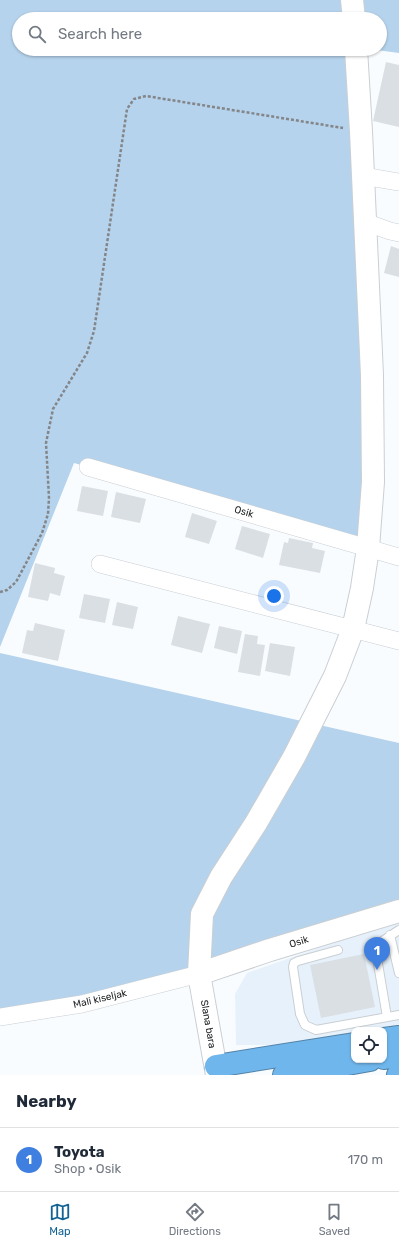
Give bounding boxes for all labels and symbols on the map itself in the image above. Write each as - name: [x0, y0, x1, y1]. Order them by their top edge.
- street label: Osik: [233, 504, 256, 521]
- your location: [264, 586, 284, 606]
- street label: Osik: [288, 933, 311, 951]
- pin: 1: [364, 937, 390, 970]
- street label: Mali kiseljak: [72, 987, 129, 1011]
- street label: Slana bara: [198, 999, 218, 1049]

